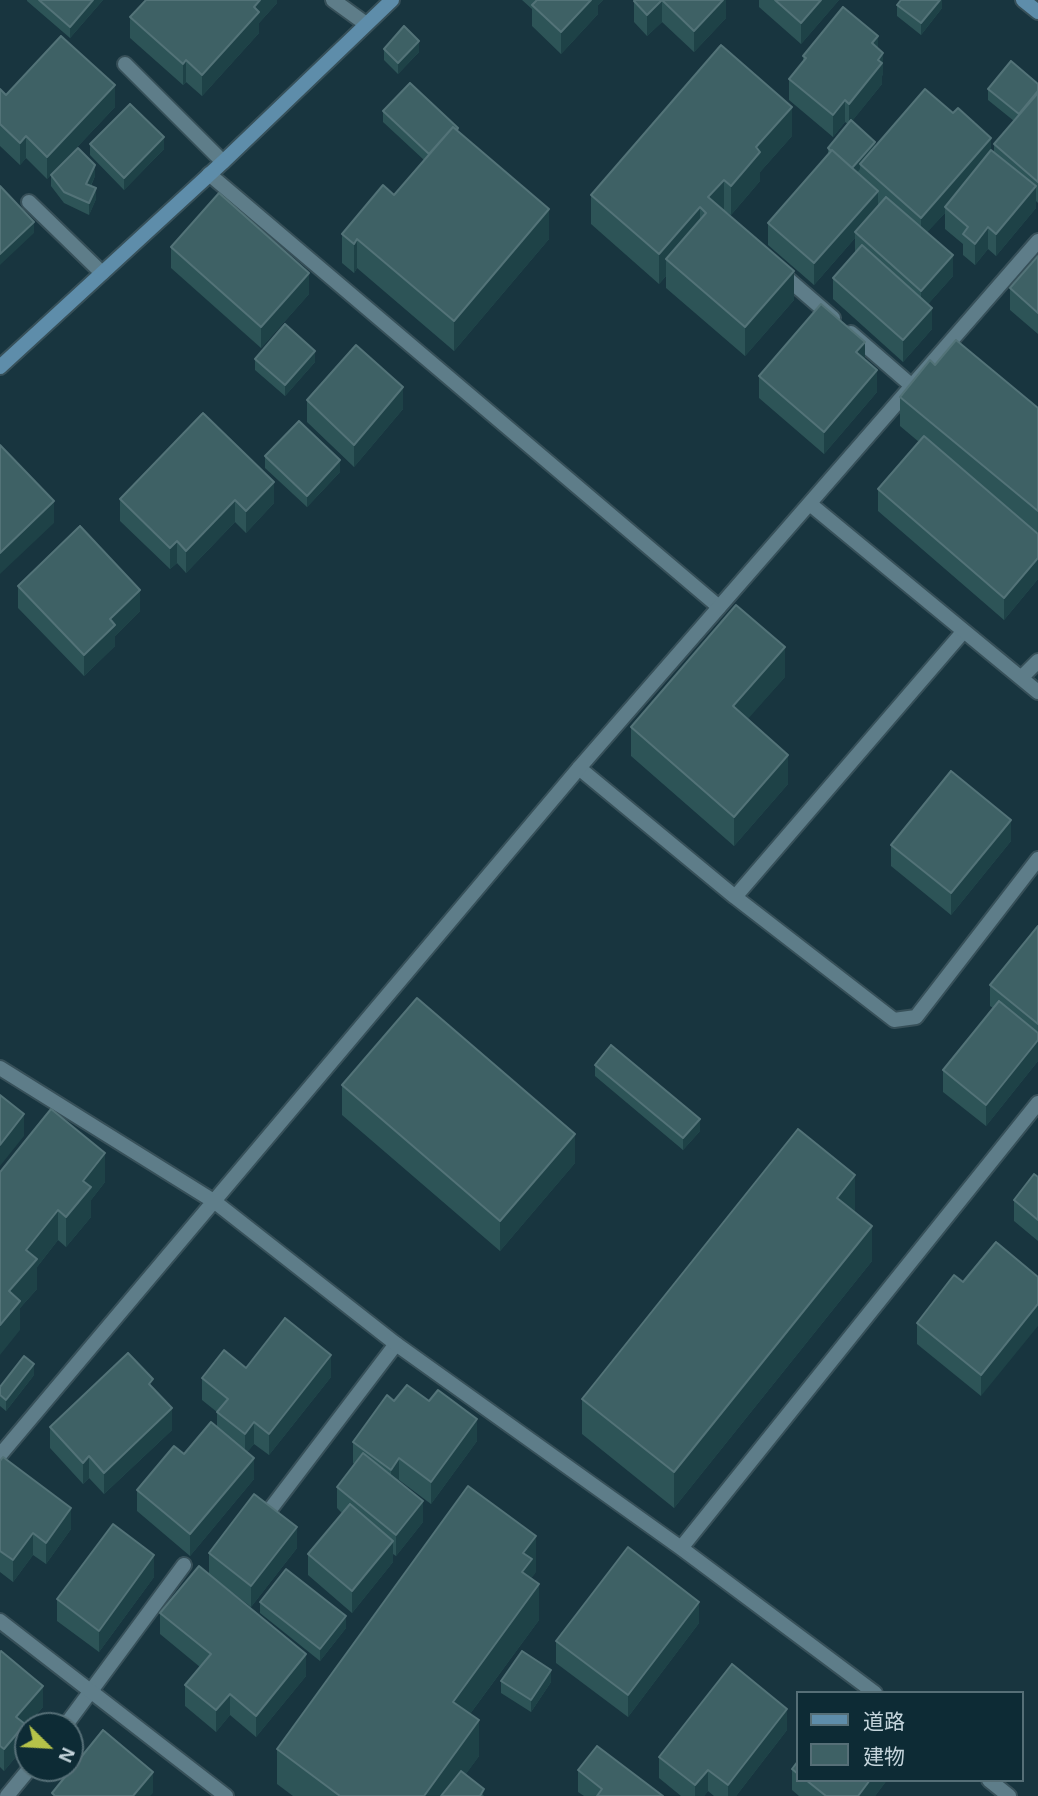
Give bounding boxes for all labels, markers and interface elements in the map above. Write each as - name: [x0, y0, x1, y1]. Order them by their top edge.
- legend: [796, 1691, 1024, 1782]
- text: 道路: [863, 1710, 905, 1733]
- north arrow: [14, 1712, 84, 1782]
- text: N: [54, 1744, 79, 1765]
- text: 建物: [863, 1745, 905, 1768]

